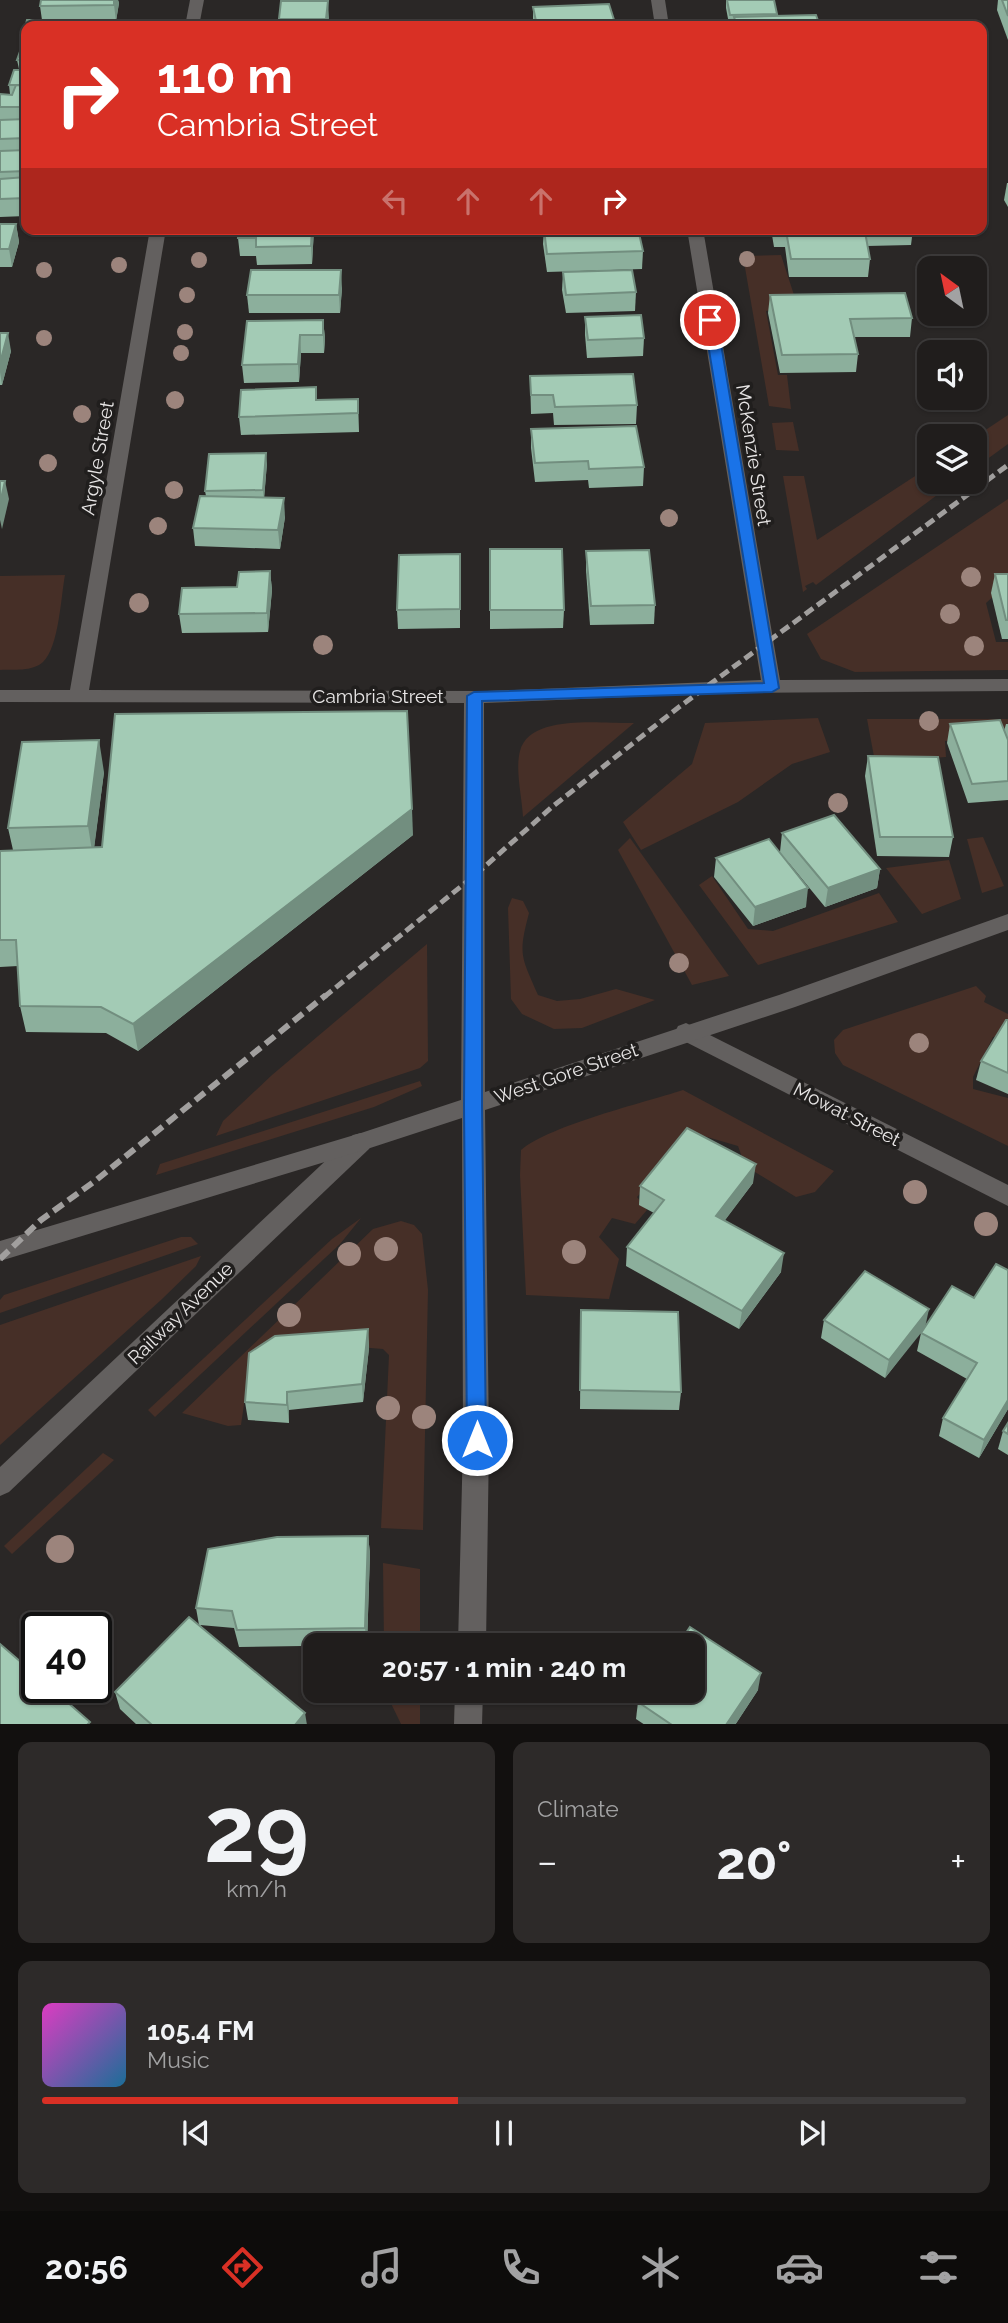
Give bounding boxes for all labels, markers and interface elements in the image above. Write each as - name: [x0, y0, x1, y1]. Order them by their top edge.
- text: 110 m: [157, 47, 293, 104]
- icon: right: [42, 49, 133, 140]
- text: Cambria Street: [157, 106, 378, 143]
- icon: left: [376, 182, 414, 220]
- icon: ahead: [449, 182, 487, 220]
- icon: ahead: [522, 182, 560, 220]
- icon: right: [595, 182, 633, 220]
- north arrow: [917, 256, 987, 326]
- map controls: [917, 256, 987, 494]
- pin: [680, 290, 740, 350]
- icon: arrive: [691, 301, 729, 339]
- button: sound: [917, 340, 987, 410]
- street label: McKenzie Street: [732, 383, 776, 528]
- street label: Argyle Street: [76, 399, 118, 517]
- button: layers: [917, 424, 987, 494]
- street label: Cambria Street: [312, 685, 444, 707]
- street label: West Gore Street: [491, 1038, 641, 1108]
- street label: Mowat Street: [790, 1078, 905, 1151]
- street label: Railway Avenue: [123, 1257, 237, 1369]
- position arrow: [440, 1403, 514, 1477]
- speed limit sign: 40: [21, 1612, 112, 1703]
- text: 20:57 · 1 min · 240 m: [382, 1653, 626, 1683]
- text: 29: [204, 1776, 309, 1883]
- text: Climate: [537, 1795, 619, 1822]
- text: 20°: [716, 1830, 792, 1891]
- text: −: [537, 1839, 557, 1884]
- text: +: [950, 1839, 966, 1884]
- text: km/h: [226, 1875, 287, 1902]
- text: 105.4 FM: [147, 2016, 255, 2046]
- text: Music: [147, 2046, 210, 2073]
- icon: previous: [177, 2114, 215, 2152]
- icon: pause: [485, 2114, 523, 2152]
- icon: next: [793, 2114, 831, 2152]
- icon: directions: [218, 2243, 267, 2292]
- icon: music: [357, 2243, 406, 2292]
- icon: phone: [496, 2243, 545, 2292]
- icon: climate: [636, 2243, 685, 2292]
- icon: car: [775, 2243, 824, 2292]
- icon: filters: [914, 2243, 963, 2292]
- text: 20:56: [45, 2249, 128, 2286]

